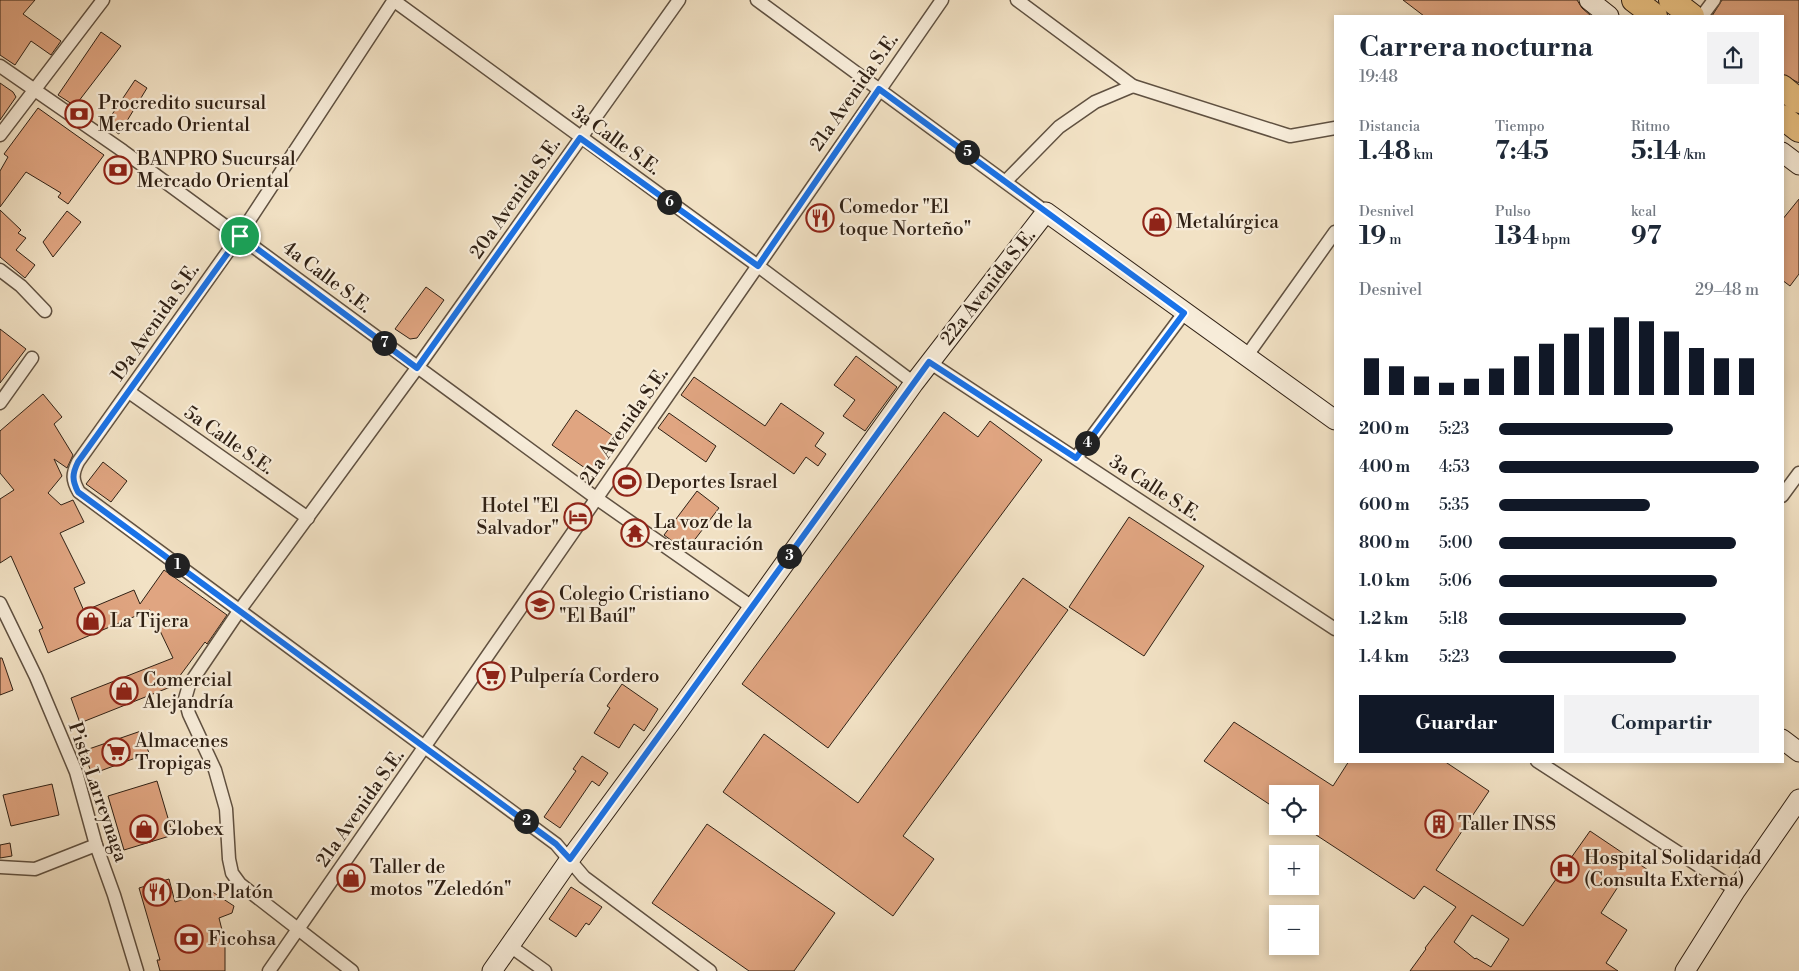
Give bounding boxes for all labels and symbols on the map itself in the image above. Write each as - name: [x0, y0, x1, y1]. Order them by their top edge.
- street label: 21a Avenida S.E.: [804, 28, 904, 156]
- place label: Procredito sucursal Mercado Oriental: [98, 91, 267, 137]
- bank icon: Procredito sucursal Mercado Oriental: [64, 99, 94, 129]
- street label: 3a Calle S.E.: [567, 100, 665, 180]
- street label: 20a Avenida S.E.: [464, 133, 566, 263]
- pin: 5: [954, 140, 980, 164]
- place label: BANPRO Sucursal Mercado Oriental: [136, 147, 296, 193]
- bank icon: BANPRO Sucursal Mercado Oriental: [103, 155, 133, 185]
- pin: 6: [656, 190, 682, 214]
- place label: Comedor "El toque Norteño": [839, 195, 971, 241]
- restaurant icon: Comedor "El toque Norteño": [805, 203, 835, 233]
- shop icon: Metalúrgica: [1142, 207, 1172, 237]
- place label: Metalúrgica: [1176, 210, 1279, 234]
- pin: [219, 215, 261, 257]
- street label: 22a Avenida S.E.: [935, 224, 1041, 350]
- street label: 4a Calle S.E.: [278, 236, 376, 318]
- street label: 19a Avenida S.E.: [105, 258, 205, 386]
- pin: 7: [372, 330, 396, 356]
- street label: 21a Avenida S.E.: [574, 362, 674, 490]
- street label: 5a Calle S.E.: [179, 400, 279, 480]
- pin: 4: [1074, 430, 1100, 456]
- street label: 3a Calle S.E.: [1105, 449, 1205, 527]
- sports icon: Deportes Israel: [612, 467, 642, 497]
- place label: Deportes Israel: [646, 470, 778, 494]
- place label: Hotel "El Salvador": [477, 494, 559, 540]
- hotel icon: Hotel "El Salvador": [563, 502, 593, 532]
- place label: La voz de la restauración: [654, 510, 763, 556]
- temple icon: La voz de la restauración: [620, 518, 650, 548]
- pin: 3: [776, 544, 802, 568]
- pin: 1: [164, 552, 190, 578]
- place label: Colegio Cristiano "El Baúl": [559, 582, 710, 628]
- school or university icon: Colegio Cristiano "El Baúl": [525, 590, 555, 620]
- shop icon: La Tijera: [76, 606, 106, 636]
- place label: La Tijera: [110, 609, 189, 633]
- supermarket icon: Pulpería Cordero: [476, 661, 506, 691]
- place label: Pulpería Cordero: [510, 664, 659, 688]
- place label: Comercial Alejandría: [142, 668, 234, 714]
- shop icon: Comercial Alejandría: [109, 676, 139, 706]
- street label: Pista Larreynaga: [63, 719, 133, 865]
- place label: Almacenes Tropigas: [134, 729, 228, 775]
- supermarket icon: Almacenes Tropigas: [101, 737, 131, 767]
- street label: 21a Avenida S.E.: [310, 744, 410, 872]
- pin: 2: [514, 808, 538, 834]
- building icon: Taller INSS: [1424, 809, 1454, 839]
- place label: Taller INSS: [1458, 812, 1556, 836]
- shop icon: Globex: [129, 814, 159, 844]
- place label: Globex: [163, 817, 224, 841]
- place label: Hospital Solidaridad (Consulta Externa): [1584, 846, 1762, 892]
- hospital icon: Hospital Solidaridad (Consulta Externa): [1550, 854, 1580, 884]
- place label: Taller de motos "Zeledón": [370, 855, 512, 901]
- shop icon: Taller de motos "Zeledón": [336, 863, 366, 893]
- restaurant icon: Don Platón: [142, 877, 172, 907]
- place label: Don Platón: [176, 880, 273, 904]
- bank icon: Ficohsa: [174, 924, 204, 954]
- place label: Ficohsa: [208, 927, 276, 951]

